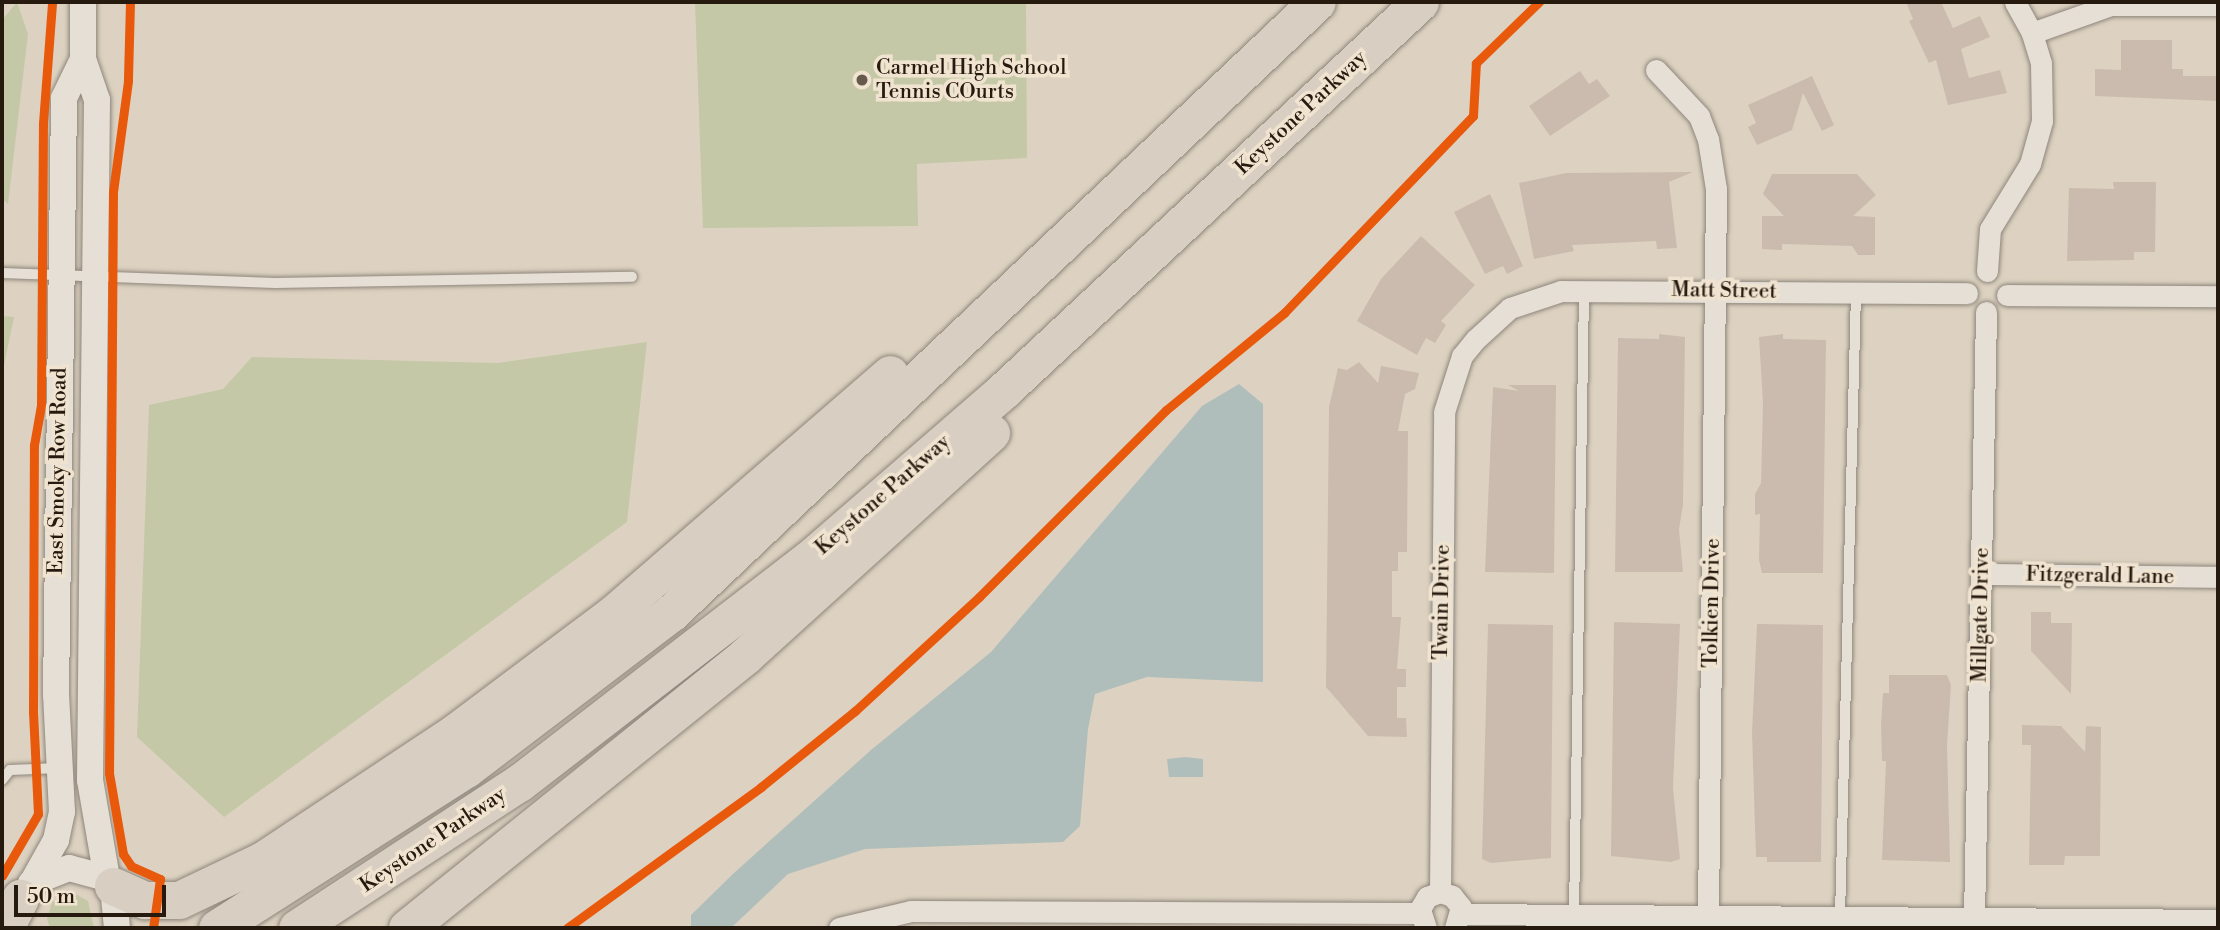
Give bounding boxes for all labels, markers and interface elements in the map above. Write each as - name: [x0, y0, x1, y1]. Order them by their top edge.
- street label: Keystone Parkway: [1230, 46, 1372, 180]
- place label: Carmel High School Tennis COurts: [876, 55, 1066, 105]
- marker: Carmel High School Tennis COurts: [854, 72, 870, 88]
- street label: Matt Street: [1671, 277, 1777, 305]
- street label: East Smoky Row Road: [44, 367, 72, 575]
- street label: Keystone Parkway: [810, 430, 956, 560]
- street label: Tolkien Drive: [1698, 538, 1726, 668]
- street label: Twain Drive: [1428, 544, 1456, 660]
- street label: Millgate Drive: [1967, 547, 1995, 683]
- street label: Fitzgerald Lane: [2025, 562, 2175, 590]
- street label: Keystone Parkway: [355, 782, 511, 898]
- scale bar: [18, 870, 170, 914]
- text: 50 m: [27, 884, 75, 910]

